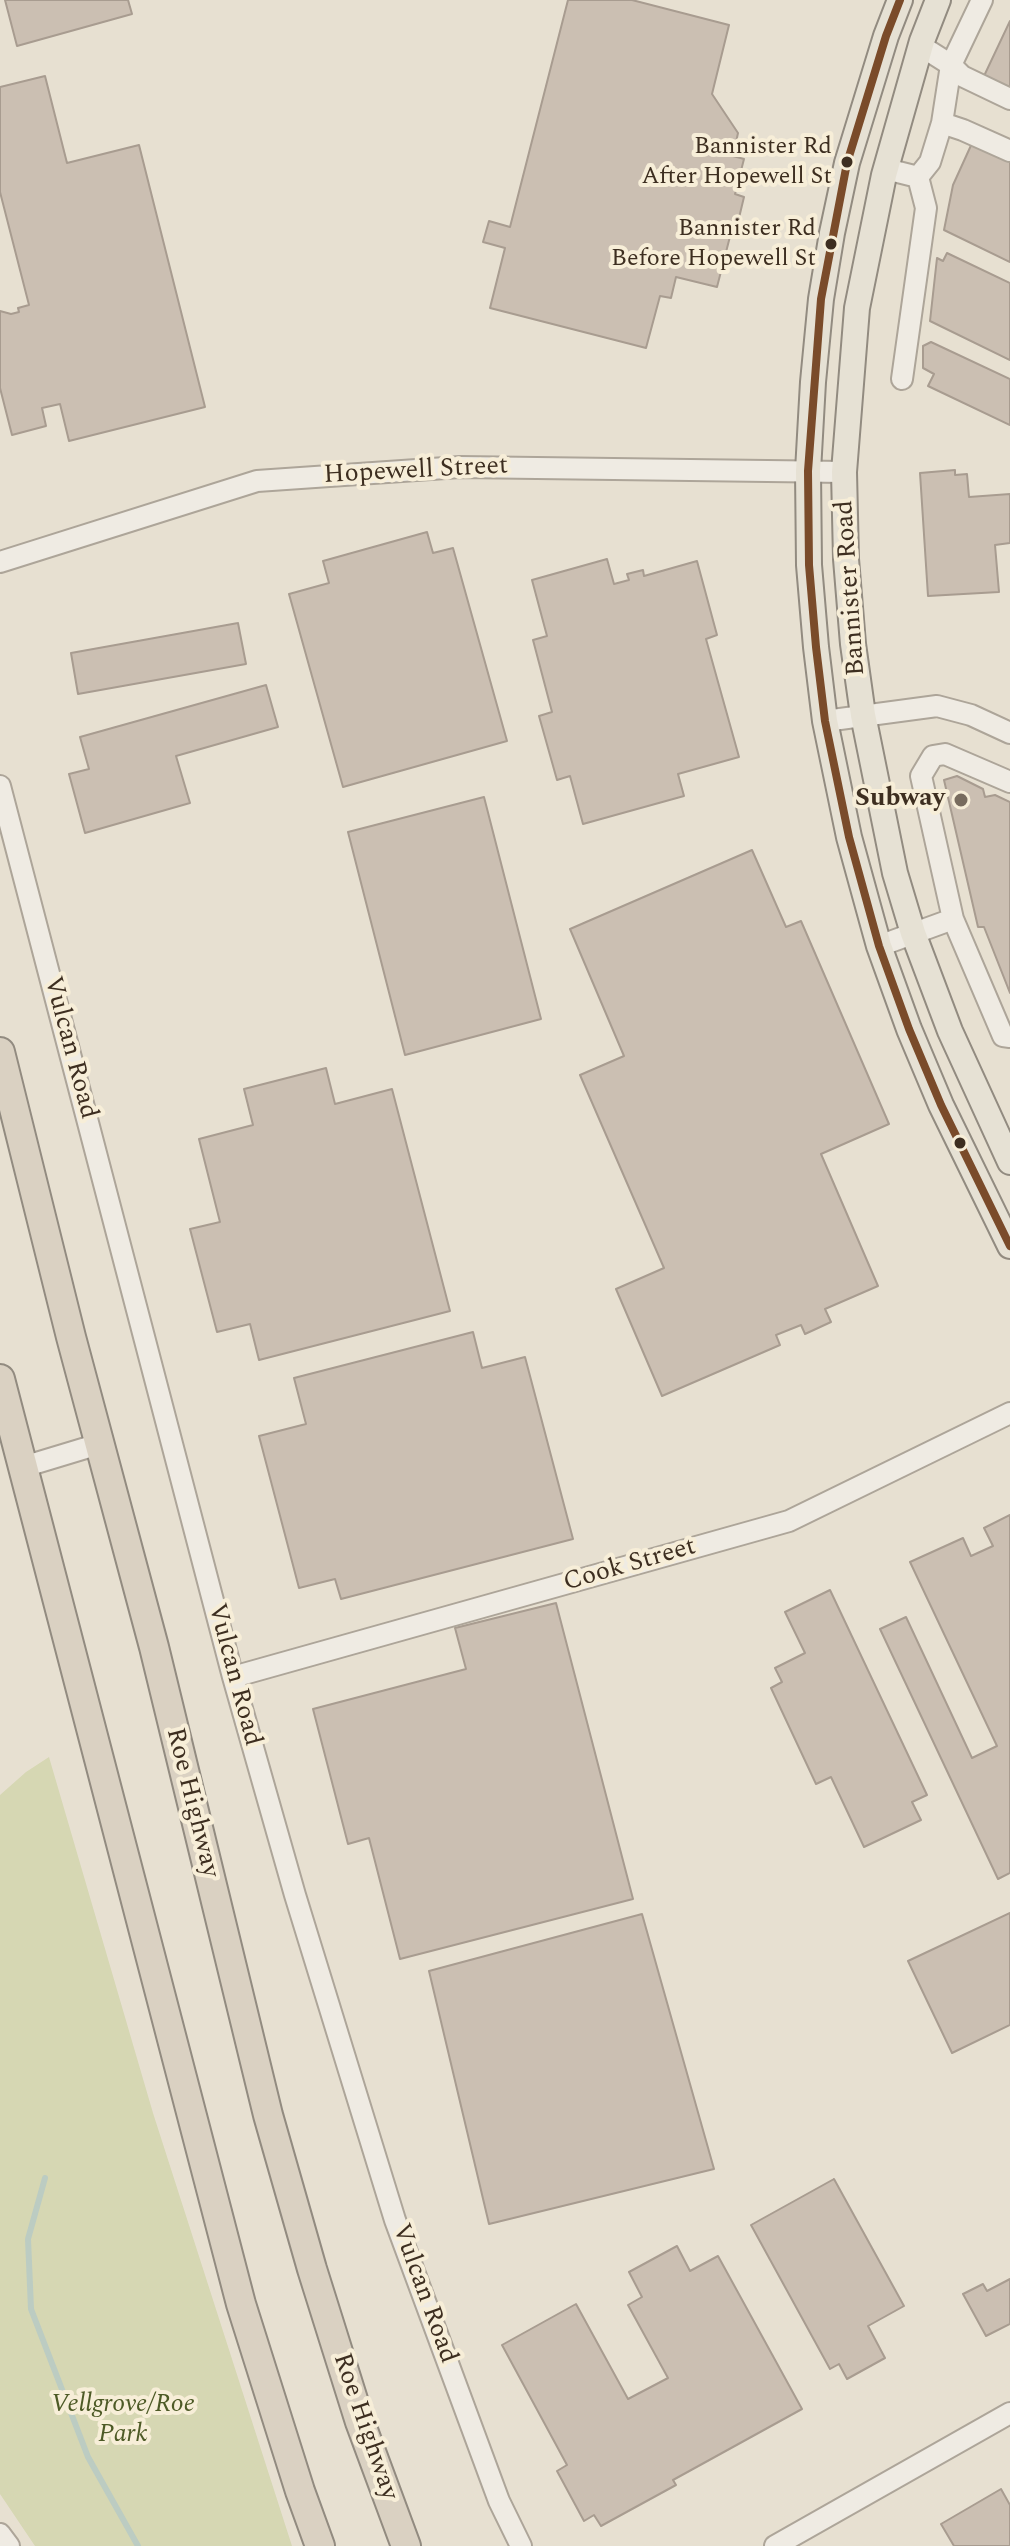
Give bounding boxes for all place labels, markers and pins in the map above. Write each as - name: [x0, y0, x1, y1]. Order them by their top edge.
- place label: Bannister Rd After Hopewell St: [642, 134, 832, 190]
- marker: Bannister Rd After Hopewell St: [839, 154, 855, 170]
- place label: Bannister Rd Before Hopewell St: [611, 216, 816, 272]
- marker: Bannister Rd Before Hopewell St: [823, 236, 839, 252]
- place label: Subway: [855, 784, 945, 816]
- marker: Subway: [952, 791, 970, 809]
- unlabelled marker: [952, 1135, 968, 1151]

